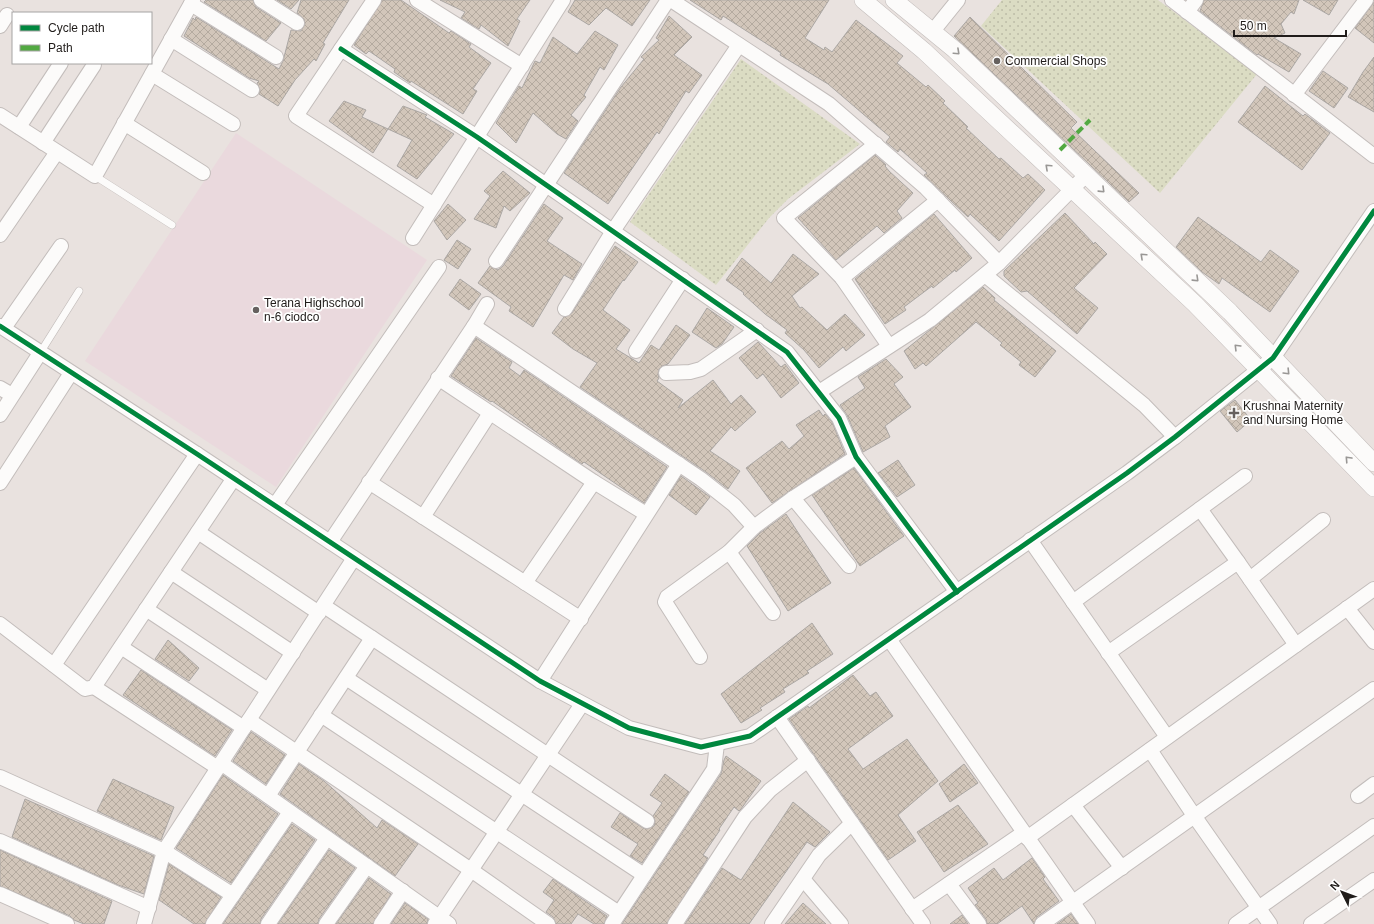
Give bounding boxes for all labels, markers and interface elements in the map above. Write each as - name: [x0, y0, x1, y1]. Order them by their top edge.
- legend: [12, 12, 152, 64]
- scale bar: [1234, 12, 1346, 38]
- text: 50 m: [1240, 19, 1267, 33]
- text: Cycle path: [48, 21, 105, 35]
- text: Path: [48, 41, 73, 55]
- one-way arrow: [952, 47, 960, 54]
- place label: Commercial Shops: [1005, 54, 1106, 68]
- marker: Commercial Shops: [992, 56, 1002, 66]
- one-way arrow: [1045, 165, 1053, 172]
- one-way arrow: [1097, 185, 1105, 192]
- one-way arrow: [1140, 253, 1148, 261]
- one-way arrow: [1191, 274, 1199, 282]
- place label: Terana Highschool n-6 ciodco: [264, 296, 363, 324]
- marker: Terana Highschool n-6 ciodco: [251, 305, 261, 315]
- one-way arrow: [1234, 344, 1242, 352]
- one-way arrow: [1282, 367, 1290, 375]
- place label: Krushnai Maternity and Nursing Home: [1243, 399, 1343, 427]
- marker: Krushnai Maternity and Nursing Home: [1228, 407, 1240, 419]
- one-way arrow: [1345, 456, 1352, 464]
- north arrow: [1322, 872, 1362, 912]
- text: N: [1327, 878, 1342, 892]

